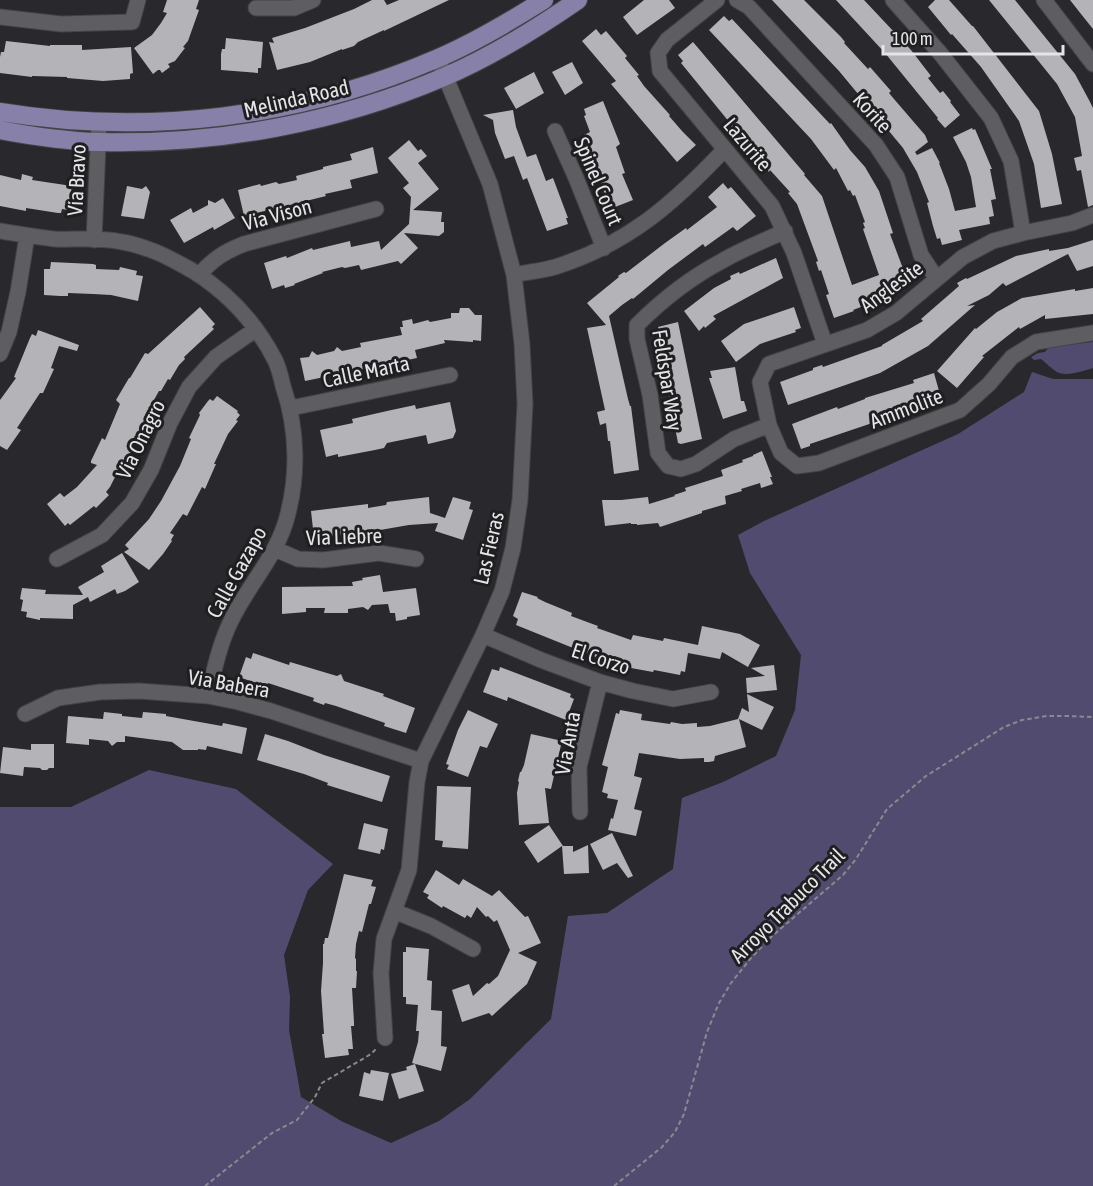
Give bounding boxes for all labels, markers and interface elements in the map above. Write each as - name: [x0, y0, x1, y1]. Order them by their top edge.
- scale bar: [883, 18, 1063, 56]
- text: 100 m: [892, 28, 933, 49]
- street label: Melinda Road: [241, 74, 351, 122]
- street label: Korite: [849, 87, 897, 137]
- street label: Lazurite: [719, 113, 777, 175]
- street label: Spinel Court: [570, 133, 628, 229]
- street label: Via Bravo: [62, 144, 90, 216]
- street label: Via Vison: [240, 193, 314, 235]
- street label: Anglesite: [855, 255, 927, 317]
- street label: Feldspar Way: [648, 328, 688, 433]
- street label: Calle Marta: [320, 350, 412, 392]
- street label: Ammolite: [866, 383, 946, 433]
- street label: Via Onagro: [111, 396, 169, 482]
- street label: Las Fieras: [468, 509, 508, 587]
- street label: Calle Gazapo: [201, 522, 271, 622]
- street label: Via Liebre: [306, 523, 382, 549]
- street label: El Corzo: [569, 637, 633, 679]
- street label: Via Babera: [186, 664, 272, 702]
- street label: Via Anta: [550, 709, 584, 777]
- street label: Arroyo Trabuco Trail: [725, 843, 849, 967]

